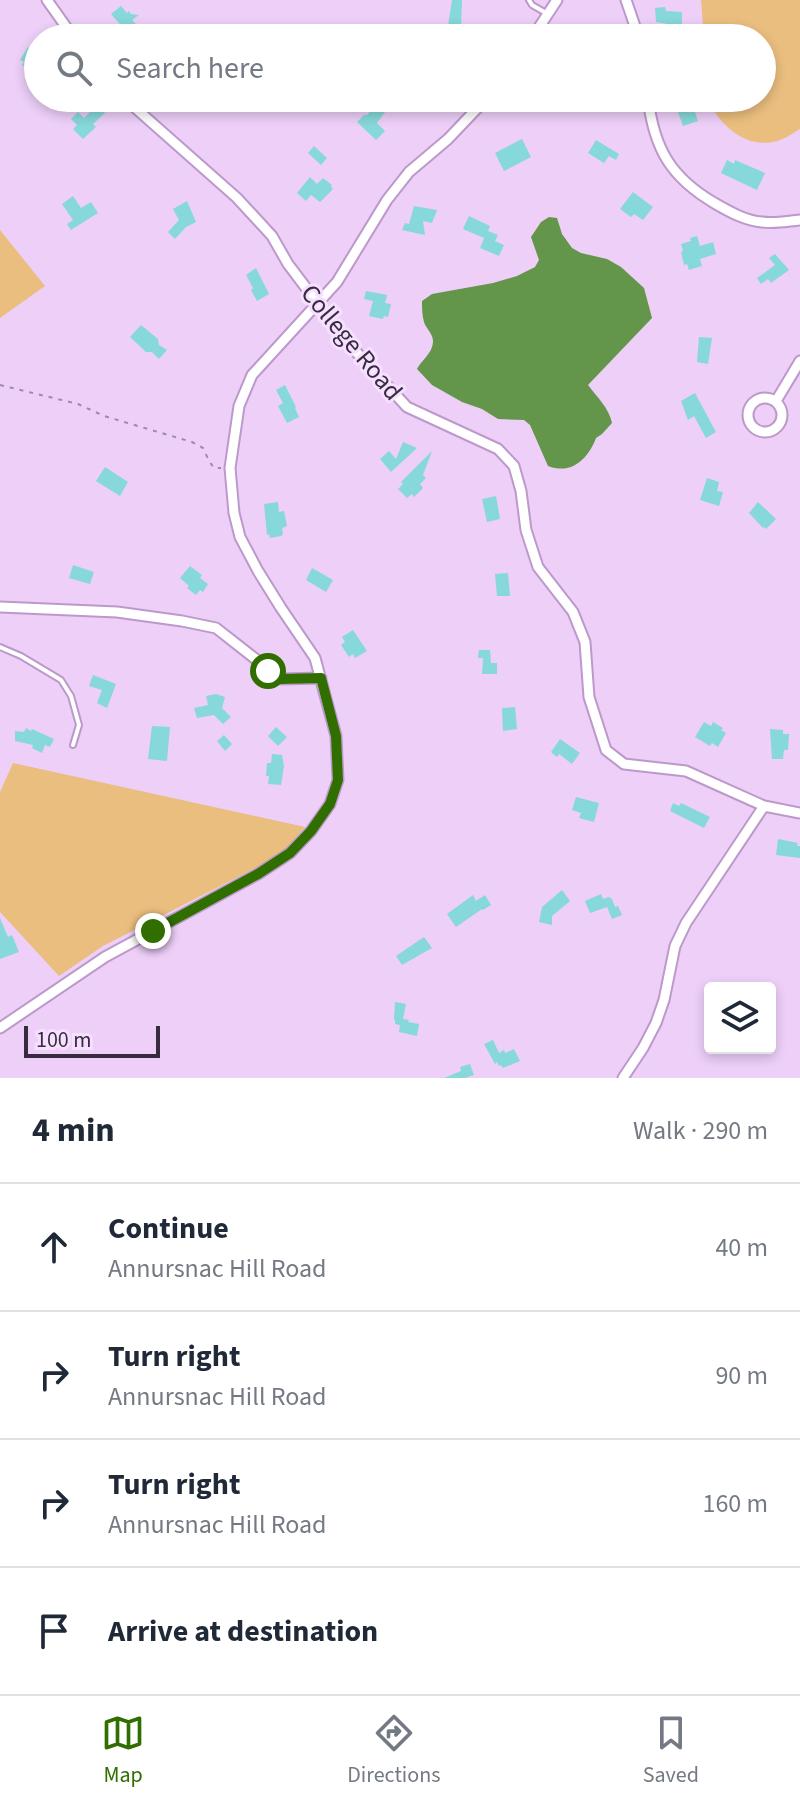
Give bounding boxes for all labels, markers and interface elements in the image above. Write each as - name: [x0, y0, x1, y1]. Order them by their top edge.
- search box: [24, 24, 776, 112]
- icon: search: [52, 46, 96, 90]
- text: Search here: [116, 47, 264, 90]
- street label: College Road: [292, 276, 411, 408]
- route start: [250, 653, 286, 689]
- route end: [135, 913, 171, 949]
- map controls: [704, 982, 776, 1054]
- button: layers: [704, 982, 776, 1054]
- scale bar: [24, 1022, 160, 1058]
- text: 100 m: [36, 1024, 91, 1056]
- text: 4 min: [32, 1106, 115, 1155]
- text: Walk · 290 m: [633, 1112, 768, 1149]
- text: Continue: [108, 1207, 229, 1250]
- icon: ahead: [32, 1225, 76, 1269]
- text: 40 m: [715, 1229, 768, 1266]
- text: Annursnac Hill Road: [108, 1250, 327, 1287]
- text: Turn right: [108, 1335, 240, 1378]
- icon: right: [32, 1353, 76, 1397]
- text: 90 m: [715, 1357, 768, 1394]
- text: Annursnac Hill Road: [108, 1378, 327, 1415]
- text: Turn right: [108, 1463, 240, 1506]
- icon: right: [32, 1481, 76, 1525]
- text: 160 m: [702, 1485, 768, 1522]
- text: Annursnac Hill Road: [108, 1506, 327, 1543]
- icon: arrive: [32, 1609, 76, 1653]
- text: Arrive at destination: [108, 1610, 378, 1653]
- tab: Map: [101, 1711, 145, 1791]
- tab: Directions: [347, 1711, 440, 1791]
- tab: Saved: [643, 1711, 699, 1791]

